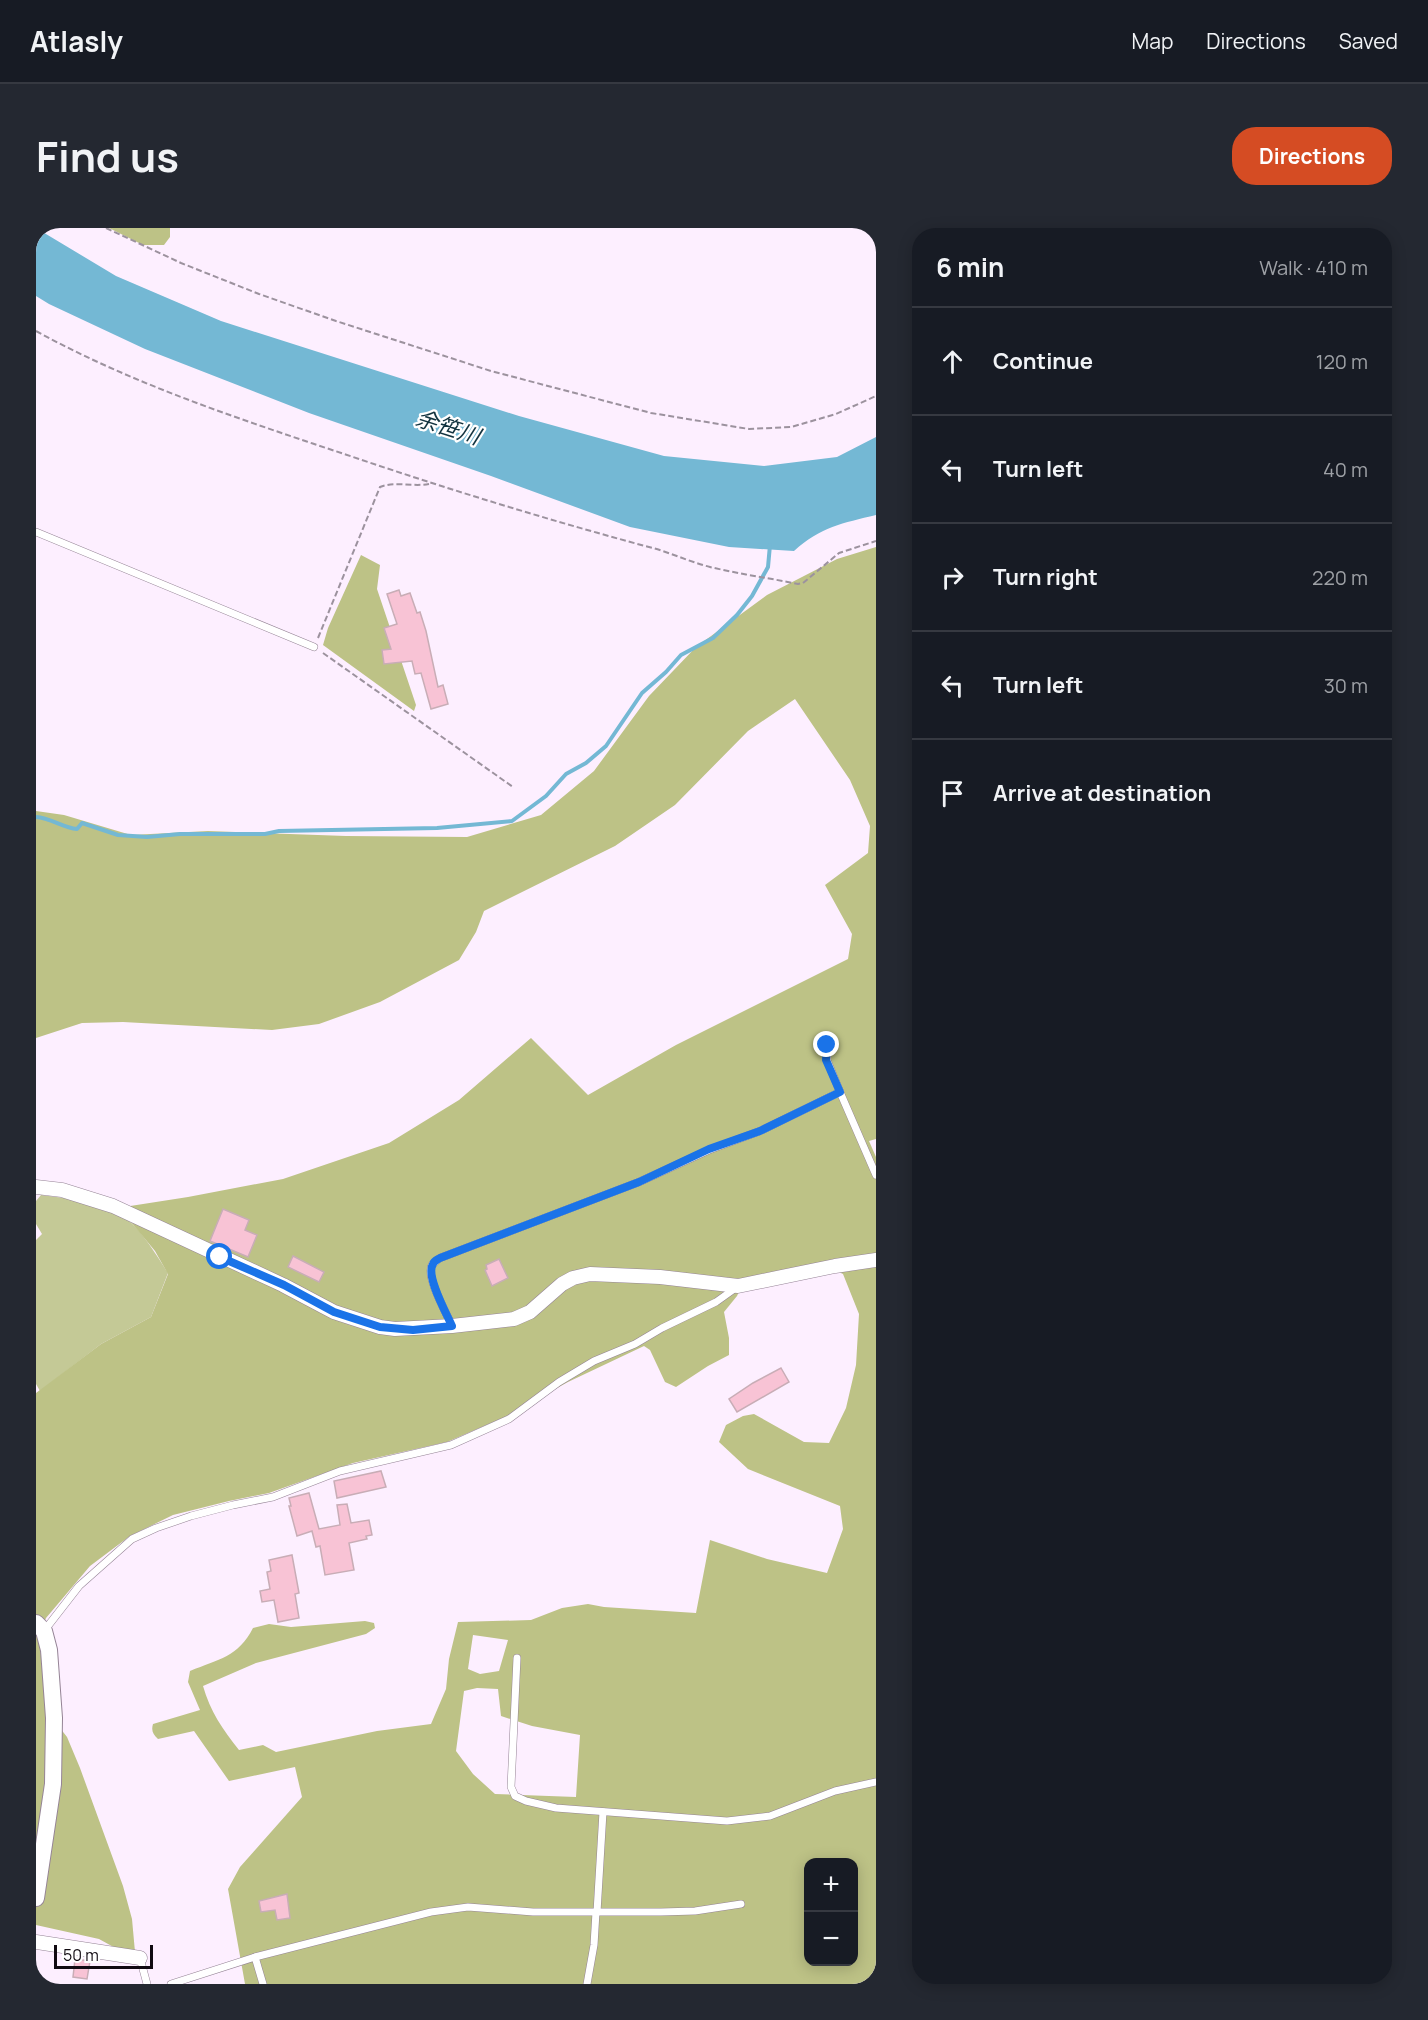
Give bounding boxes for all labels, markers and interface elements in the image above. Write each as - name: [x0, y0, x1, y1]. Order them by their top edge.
- text: Atlasly: [30, 22, 123, 60]
- text: Map: [1132, 27, 1173, 55]
- text: Directions: [1206, 27, 1306, 55]
- text: Saved: [1339, 27, 1398, 55]
- text: Find us: [36, 127, 179, 185]
- button: Directions: [1232, 127, 1392, 185]
- text: 6 min: [936, 249, 1004, 285]
- text: Walk · 410 m: [1259, 254, 1368, 281]
- icon: ahead: [936, 345, 969, 378]
- text: Continue: [993, 346, 1093, 376]
- text: 120 m: [1316, 348, 1368, 375]
- water label: 余笹川: [412, 403, 486, 452]
- icon: left: [936, 453, 969, 486]
- text: Turn left: [993, 454, 1083, 484]
- text: 40 m: [1323, 456, 1368, 483]
- icon: right: [936, 561, 969, 594]
- text: Turn right: [993, 562, 1098, 592]
- text: 220 m: [1312, 564, 1368, 591]
- icon: left: [936, 669, 969, 702]
- text: Turn left: [993, 670, 1083, 700]
- text: 30 m: [1324, 672, 1368, 699]
- icon: arrive: [936, 777, 969, 810]
- text: Arrive at destination: [993, 778, 1211, 808]
- route end: [813, 1031, 839, 1057]
- route start: [206, 1243, 232, 1269]
- map controls: [804, 1858, 858, 1966]
- button: +: [804, 1858, 858, 1912]
- button: −: [804, 1912, 858, 1966]
- scale bar: [54, 1942, 153, 1970]
- text: 50 m: [63, 1944, 99, 1966]

